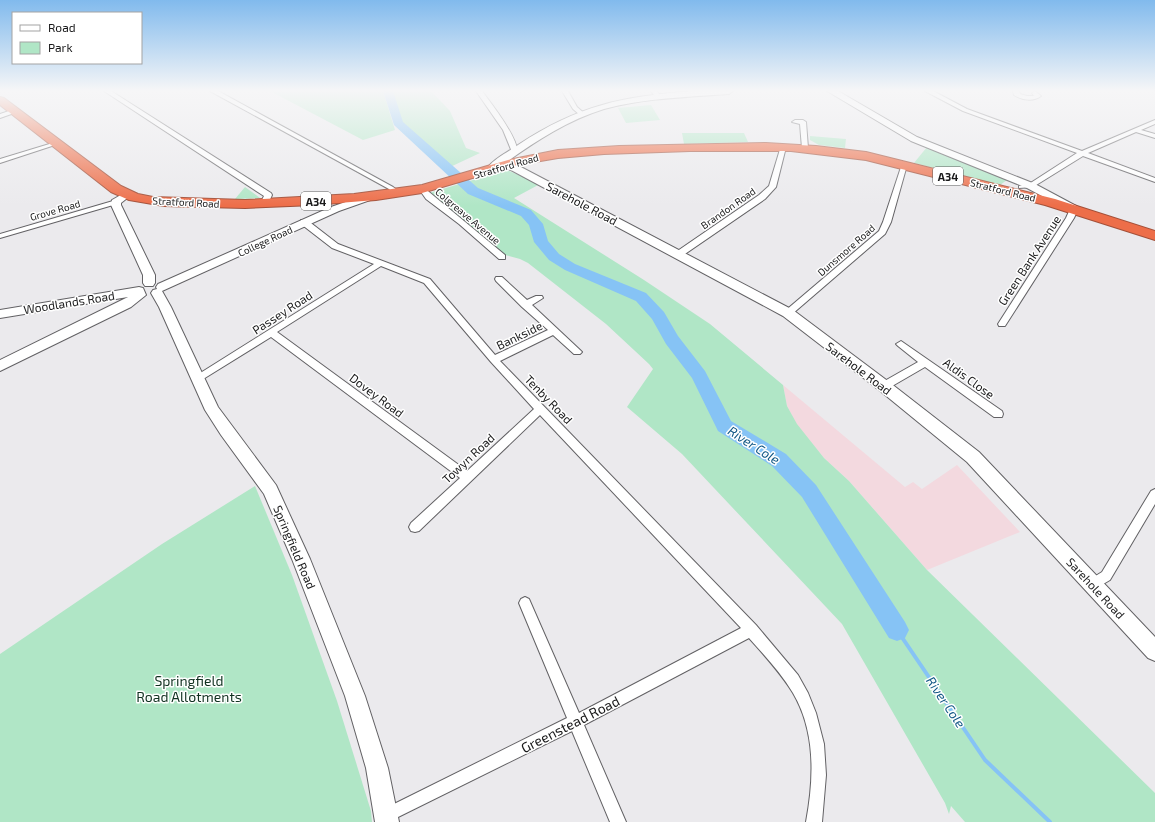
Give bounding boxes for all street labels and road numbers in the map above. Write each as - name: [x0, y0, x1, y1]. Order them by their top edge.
- street label: Stratford Road: [472, 151, 540, 181]
- road number: A34: [933, 167, 963, 185]
- street label: Stratford Road: [969, 176, 1037, 204]
- street label: Sarehole Road: [544, 178, 620, 228]
- street label: Colgreave Avenue: [433, 185, 503, 247]
- street label: Brandon Road: [698, 185, 758, 231]
- road number: A34: [301, 192, 331, 210]
- street label: Stratford Road: [152, 194, 220, 210]
- street label: Grove Road: [29, 197, 81, 223]
- street label: Green Bank Avenue: [995, 212, 1063, 308]
- street label: Dunsmore Road: [815, 222, 877, 278]
- street label: College Road: [236, 223, 294, 259]
- street label: Passey Road: [249, 287, 315, 337]
- street label: Woodlands Road: [22, 288, 116, 316]
- street label: Bankside: [494, 318, 544, 352]
- street label: Sarehole Road: [823, 339, 895, 397]
- street label: Aldis Close: [941, 355, 997, 401]
- street label: Dovey Road: [347, 370, 407, 420]
- street label: Tenby Road: [522, 372, 576, 426]
- street label: Towyn Road: [439, 430, 497, 486]
- street label: Springfield Road: [271, 503, 319, 591]
- street label: Sarehole Road: [1064, 555, 1128, 621]
- street label: Greenstead Road: [518, 692, 622, 756]

